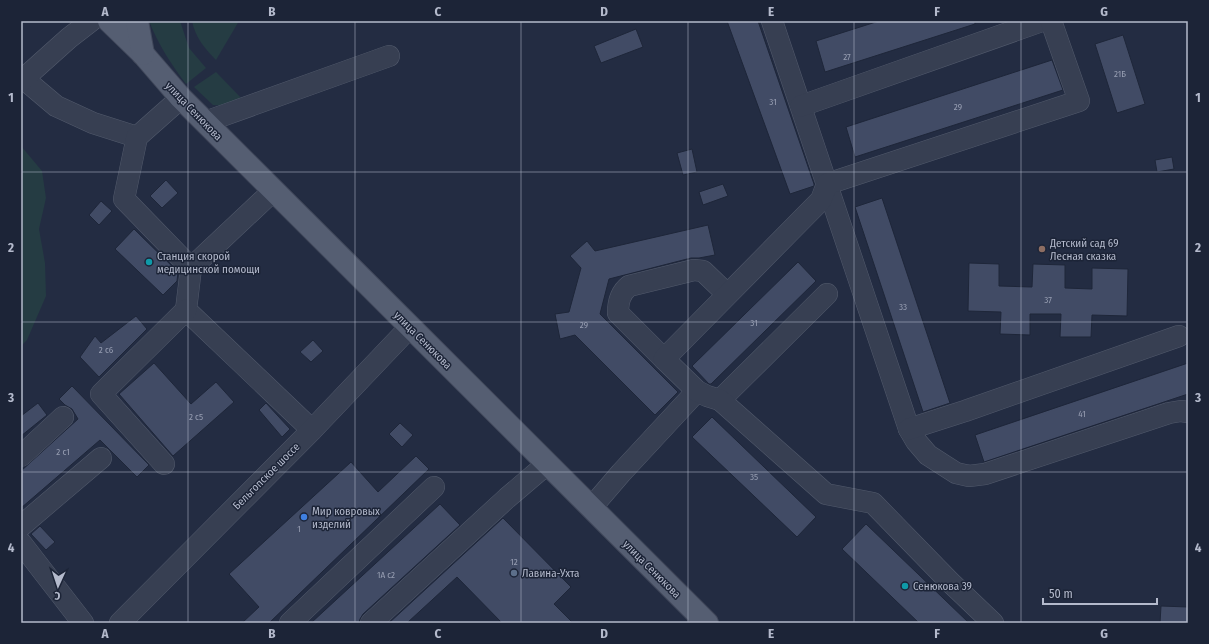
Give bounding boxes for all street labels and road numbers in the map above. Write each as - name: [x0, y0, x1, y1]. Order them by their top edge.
- street label: улица Сенюкова: [162, 79, 225, 143]
- street label: улица Сенюкова: [391, 309, 454, 372]
- street label: Бельгопское шоссе: [230, 440, 302, 512]
- street label: улица Сенюкова: [620, 538, 683, 601]

